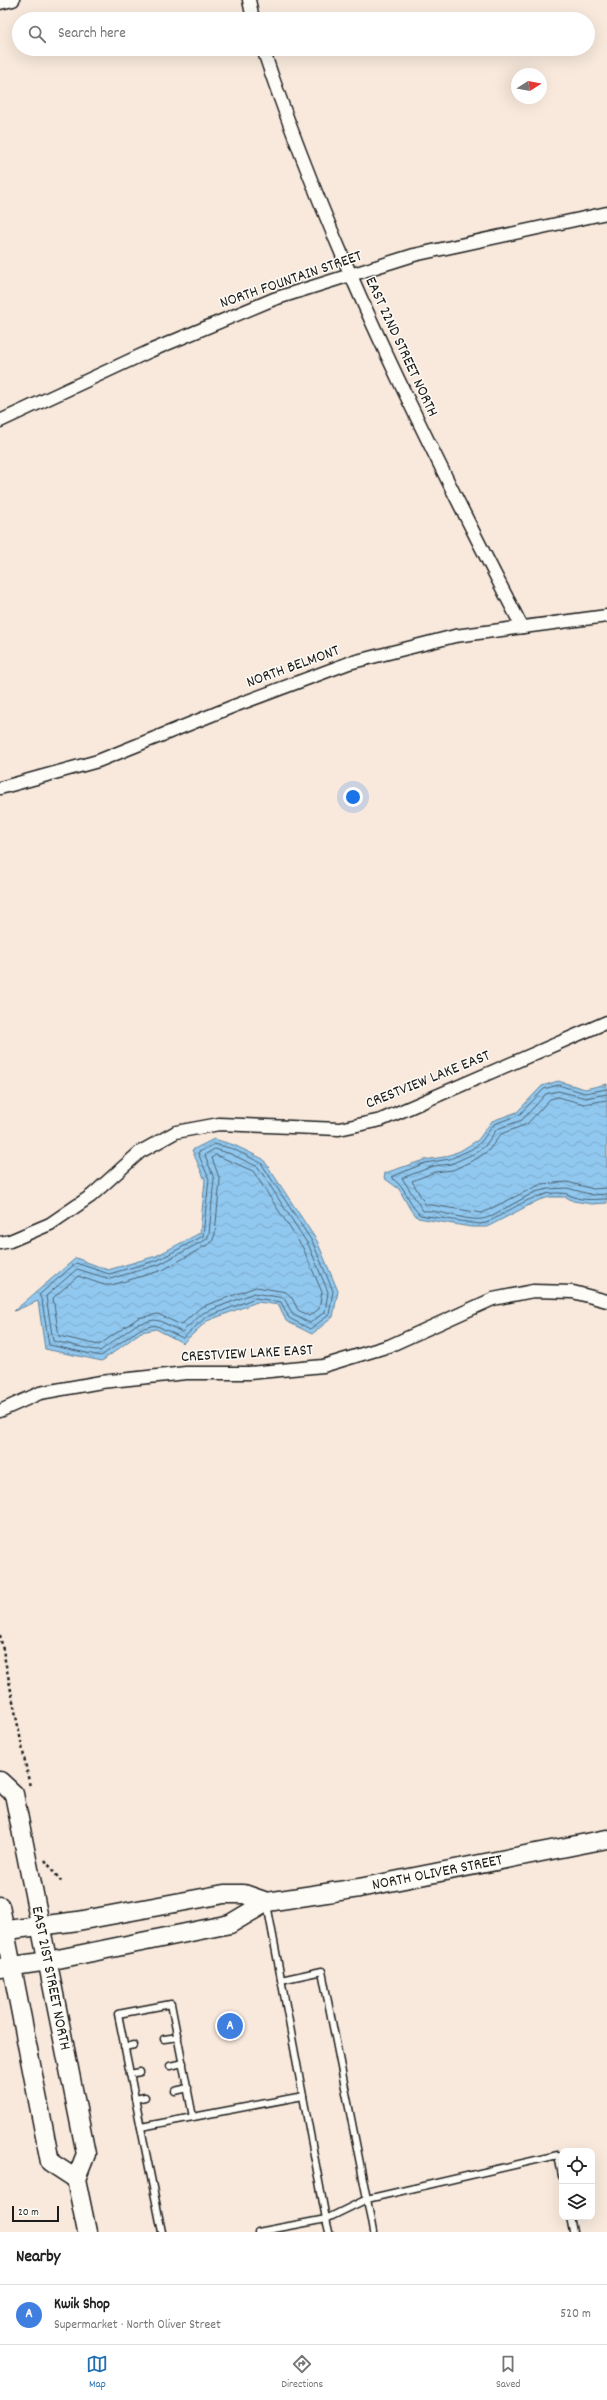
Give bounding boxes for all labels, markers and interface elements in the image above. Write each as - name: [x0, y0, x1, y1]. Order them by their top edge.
- search box: [12, 12, 595, 56]
- icon: search: [26, 23, 48, 45]
- text: Search here: [58, 23, 126, 45]
- north arrow: [511, 68, 547, 104]
- street label: NORTH FOUNTAIN STREET: [217, 245, 366, 315]
- street label: EAST 22ND STREET NORTH: [358, 273, 444, 421]
- street label: NORTH BELMONT: [243, 639, 343, 694]
- your location: [343, 787, 363, 807]
- street label: CRESTVIEW LAKE EAST: [362, 1044, 494, 1115]
- street label: CRESTVIEW LAKE EAST: [180, 1339, 314, 1369]
- street label: NORTH OLIVER STREET: [370, 1848, 505, 1897]
- street label: EAST 21ST STREET NORTH: [25, 1904, 76, 2052]
- pin: A: [217, 2011, 243, 2041]
- map controls: [559, 2148, 595, 2220]
- button: locate: [559, 2148, 595, 2184]
- button: layers: [559, 2184, 595, 2220]
- scale bar: [12, 2204, 59, 2223]
- text: 20 m: [18, 2205, 39, 2221]
- text: Nearby: [16, 2246, 60, 2270]
- text: Kwik Shop: [54, 2294, 110, 2316]
- text: A: [25, 2305, 33, 2324]
- text: 520 m: [560, 2305, 591, 2324]
- text: Supermarket · North Oliver Street: [54, 2316, 221, 2335]
- tab: Map: [86, 2353, 108, 2393]
- tab: Directions: [281, 2353, 323, 2393]
- tab: Saved: [496, 2353, 521, 2393]

